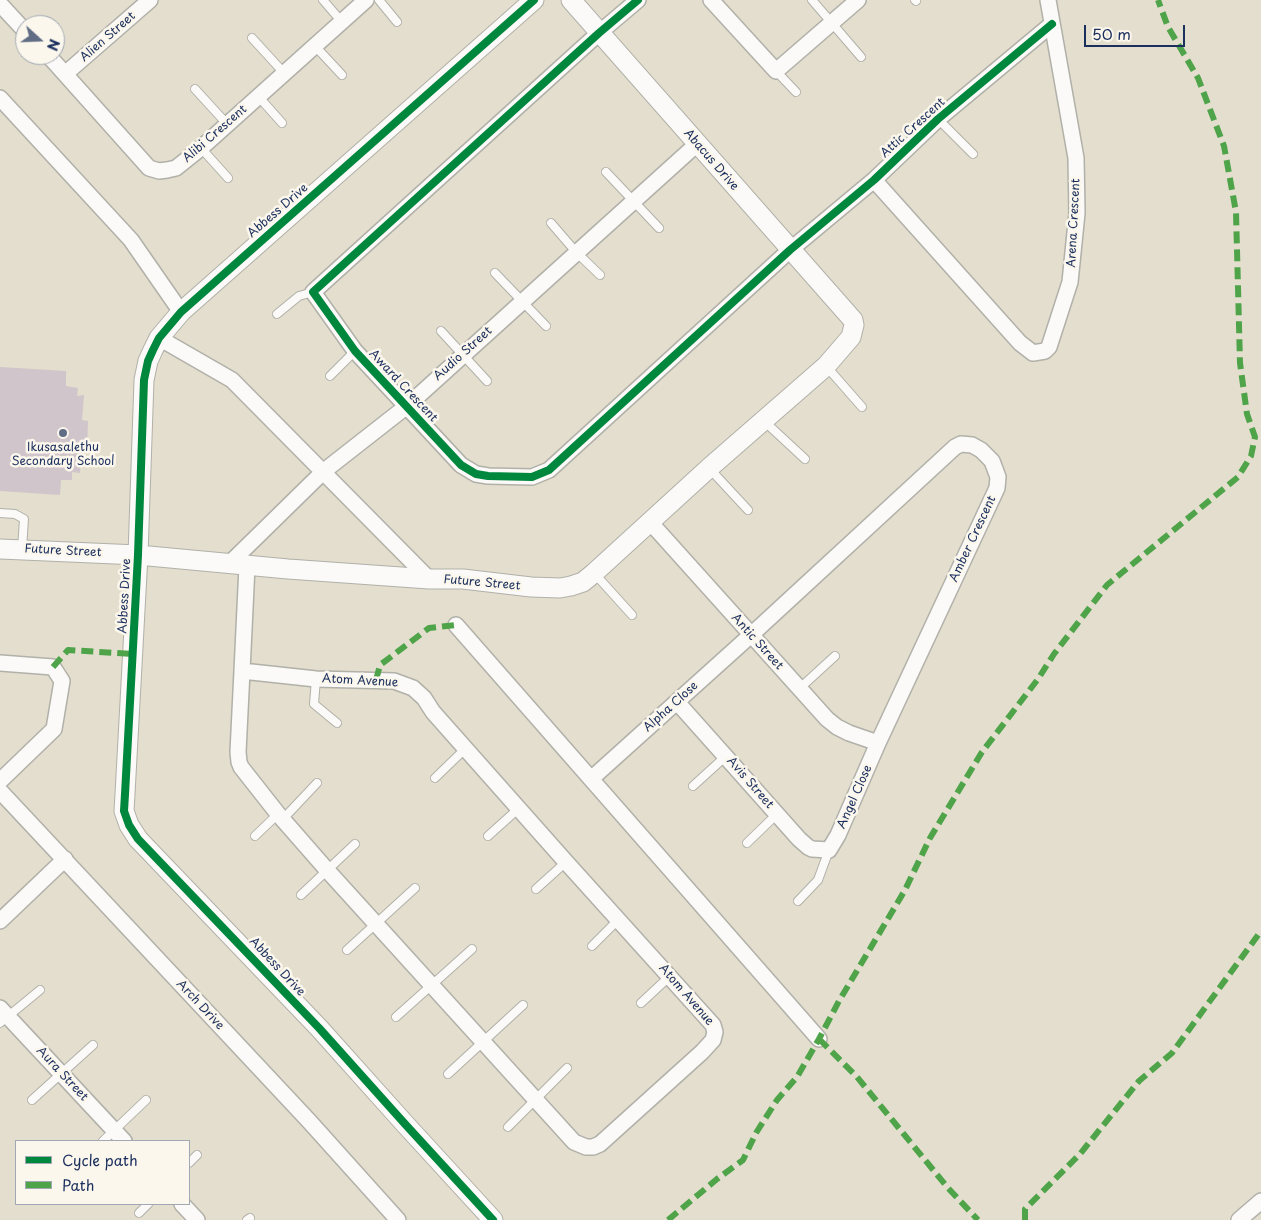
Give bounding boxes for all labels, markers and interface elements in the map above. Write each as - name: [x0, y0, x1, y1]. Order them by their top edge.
- street label: Alien Street: [77, 9, 139, 65]
- north arrow: [15, 15, 65, 65]
- scale bar: [1086, 15, 1187, 47]
- text: 50 m: [1092, 22, 1131, 45]
- text: N: [42, 36, 65, 54]
- street label: Attic Crescent: [878, 95, 948, 161]
- street label: Alibi Crescent: [180, 102, 250, 166]
- street label: Abacus Drive: [681, 126, 741, 194]
- street label: Arena Crescent: [1064, 178, 1084, 268]
- street label: Abbess Drive: [245, 181, 311, 241]
- street label: Audio Street: [431, 324, 495, 384]
- street label: Award Crescent: [366, 347, 440, 425]
- marker: Ikusasalethu Secondary School: [57, 427, 69, 439]
- place label: Ikusasalethu Secondary School: [11, 441, 115, 469]
- street label: Amber Crescent: [947, 494, 999, 584]
- street label: Future Street: [24, 542, 102, 560]
- street label: Abbess Drive: [116, 558, 134, 634]
- street label: Future Street: [443, 572, 521, 594]
- street label: Antic Street: [728, 611, 786, 673]
- street label: Atom Avenue: [321, 672, 399, 690]
- street label: Alpha Close: [641, 679, 701, 735]
- street label: Avis Street: [724, 754, 776, 812]
- street label: Angel Close: [835, 763, 875, 831]
- street label: Abbess Drive: [246, 935, 308, 999]
- street label: Atom Avenue: [655, 961, 717, 1029]
- street label: Arch Drive: [173, 977, 227, 1033]
- street label: Aura Street: [33, 1044, 91, 1104]
- legend: [15, 1140, 190, 1205]
- text: Cycle path: [62, 1148, 138, 1171]
- text: Path: [62, 1173, 94, 1196]

